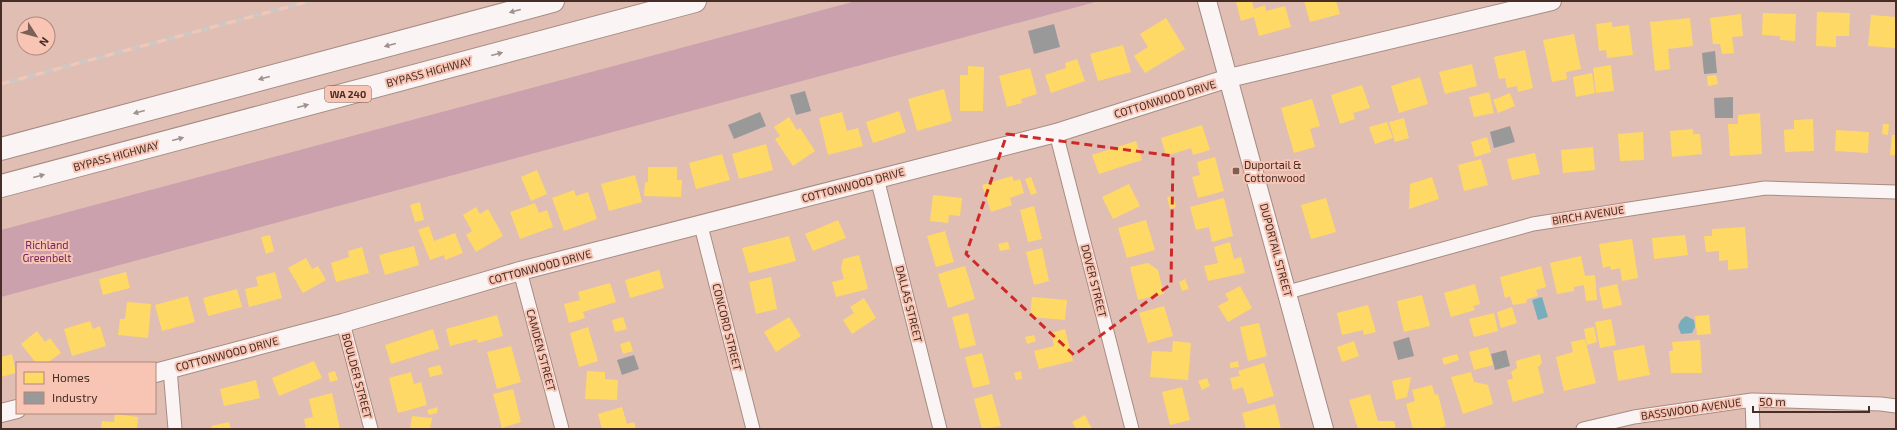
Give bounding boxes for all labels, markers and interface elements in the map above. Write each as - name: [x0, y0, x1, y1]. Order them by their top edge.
- one-way arrow: [509, 8, 521, 14]
- north arrow: [16, 16, 56, 56]
- text: N: [37, 35, 52, 49]
- one-way arrow: [383, 42, 396, 48]
- one-way arrow: [491, 51, 503, 57]
- street label: BYPASS HIGHWAY: [385, 54, 474, 89]
- one-way arrow: [258, 75, 270, 81]
- street label: COTTONWOOD DRIVE: [1112, 77, 1217, 120]
- road number: WA 240: [325, 86, 371, 102]
- one-way arrow: [297, 102, 310, 108]
- one-way arrow: [132, 109, 144, 115]
- one-way arrow: [172, 136, 184, 142]
- street label: BYPASS HIGHWAY: [72, 138, 161, 173]
- place label: Duportail & Cottonwood: [1244, 158, 1305, 184]
- street label: COTTONWOOD DRIVE: [800, 165, 906, 204]
- marker: Duportail & Cottonwood: [1231, 166, 1241, 176]
- one-way arrow: [32, 173, 45, 179]
- street label: DUPORTAIL STREET: [1258, 202, 1295, 299]
- street label: BIRCH AVENUE: [1551, 202, 1625, 227]
- park label: Richland Greenbelt: [23, 238, 71, 264]
- street label: DOVER STREET: [1079, 243, 1110, 319]
- street label: COTTONWOOD DRIVE: [487, 247, 593, 286]
- street label: DALLAS STREET: [894, 264, 925, 344]
- street label: CONCORD STREET: [710, 282, 745, 372]
- street label: CAMDEN STREET: [524, 307, 559, 393]
- street label: BOULDER STREET: [340, 332, 375, 421]
- street label: COTTONWOOD DRIVE: [174, 334, 280, 373]
- legend: [16, 362, 156, 414]
- text: Homes: [52, 370, 90, 384]
- scale bar: [1753, 388, 1869, 414]
- text: Industry: [52, 390, 98, 404]
- text: 50 m: [1759, 394, 1786, 408]
- street label: BASSWOOD AVENUE: [1640, 395, 1742, 422]

